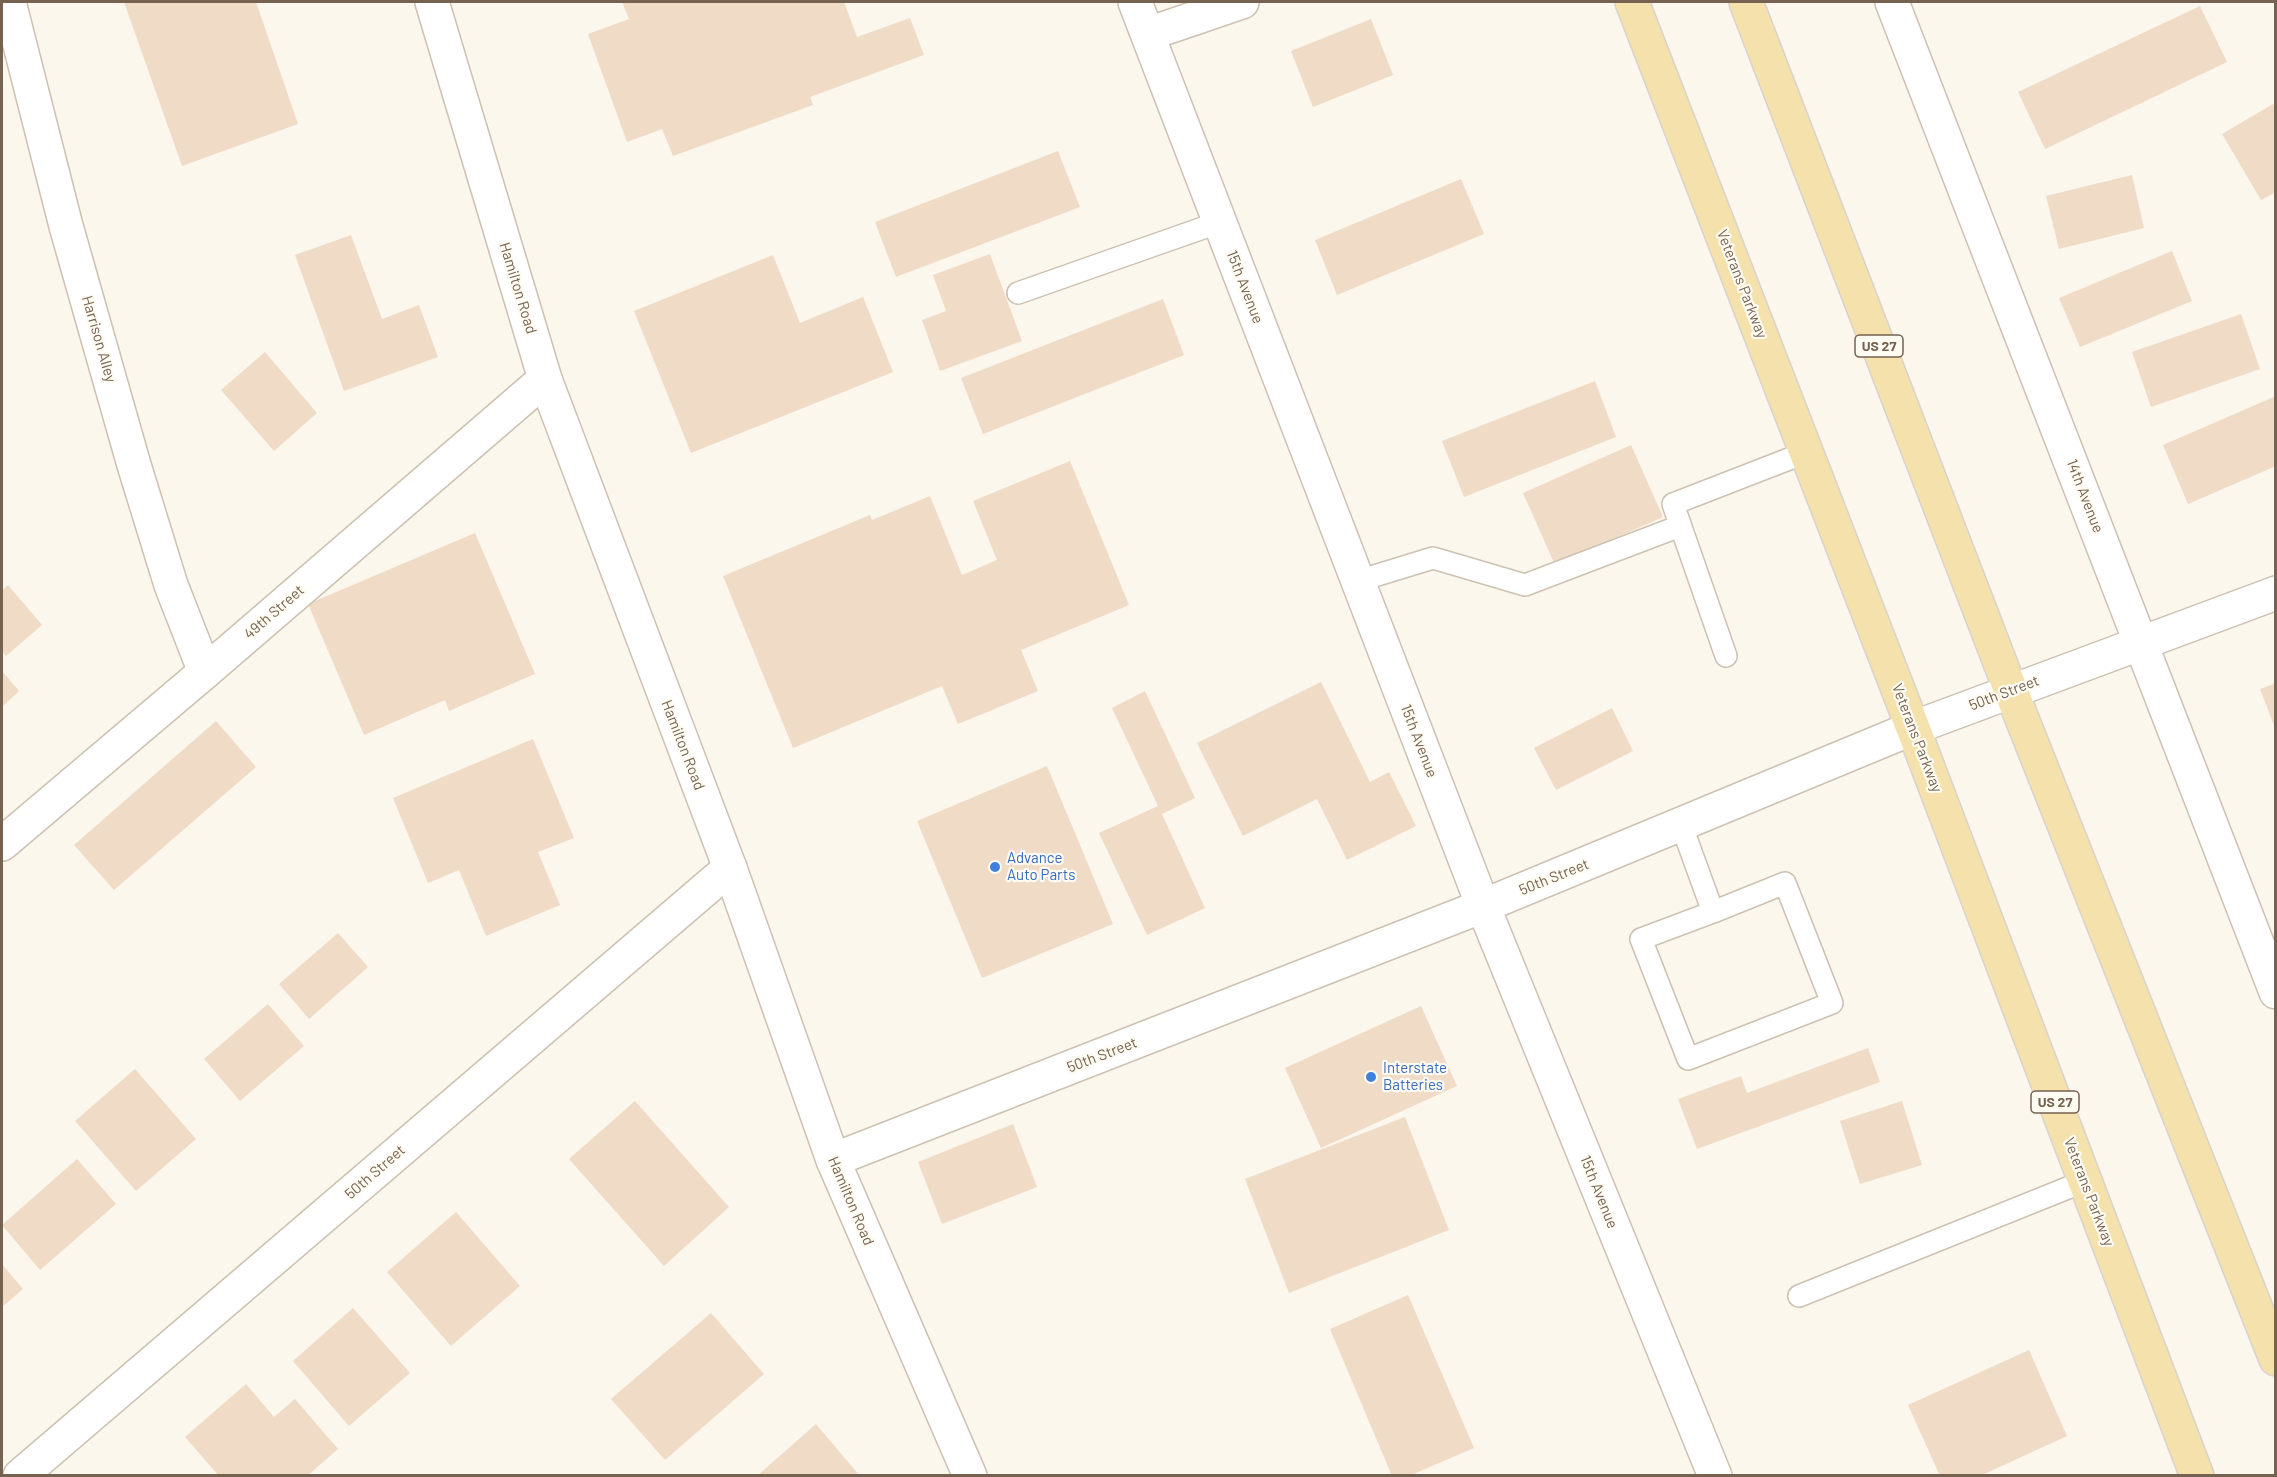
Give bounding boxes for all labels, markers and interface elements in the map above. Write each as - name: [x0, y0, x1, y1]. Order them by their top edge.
- street label: Veterans Parkway: [1713, 227, 1771, 341]
- street label: Hamilton Road: [496, 240, 540, 336]
- street label: 15th Avenue: [1223, 248, 1267, 326]
- street label: Harrison Alley: [78, 294, 120, 384]
- road number: US 27: [1855, 335, 1903, 357]
- street label: 14th Avenue: [2063, 456, 2107, 536]
- street label: 49th Street: [240, 581, 308, 643]
- street label: 50th Street: [1966, 671, 2042, 715]
- street label: Veterans Parkway: [1888, 681, 1946, 795]
- street label: Hamilton Road: [658, 698, 708, 792]
- street label: 15th Avenue: [1397, 702, 1441, 780]
- place label: Advance Auto Parts: [1007, 849, 1075, 884]
- street label: 50th Street: [1516, 855, 1592, 899]
- marker: Advance Auto Parts: [988, 860, 1002, 874]
- street label: 50th Street: [1064, 1033, 1140, 1077]
- place label: Interstate Batteries: [1383, 1059, 1447, 1094]
- marker: Interstate Batteries: [1364, 1070, 1378, 1084]
- road number: US 27: [2031, 1091, 2079, 1113]
- street label: Veterans Parkway: [2060, 1135, 2118, 1249]
- street label: 50th Street: [341, 1141, 409, 1203]
- street label: 15th Avenue: [1576, 1153, 1622, 1231]
- street label: Hamilton Road: [824, 1154, 878, 1248]

